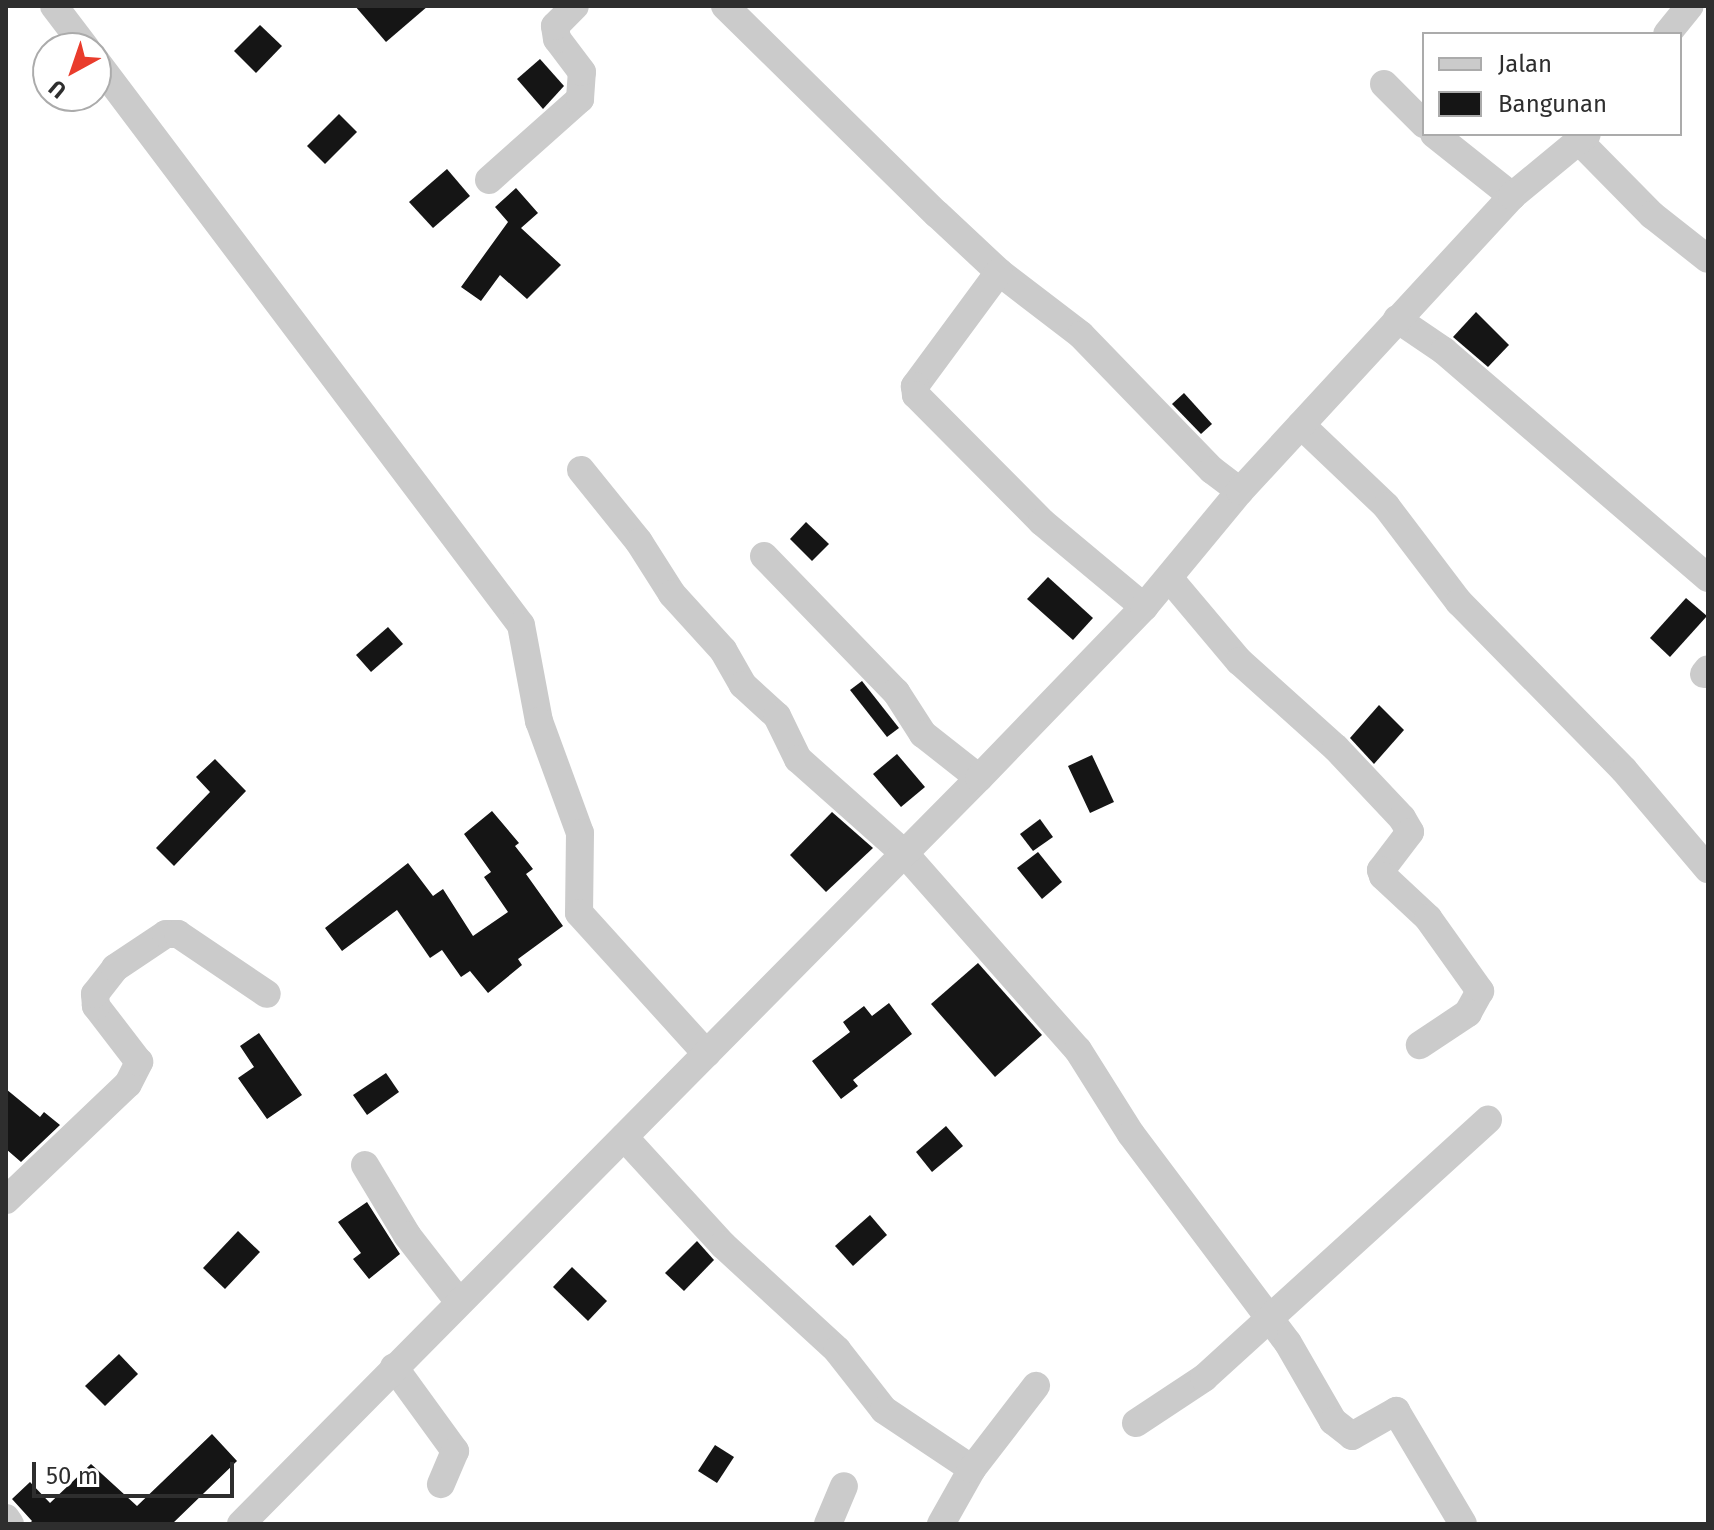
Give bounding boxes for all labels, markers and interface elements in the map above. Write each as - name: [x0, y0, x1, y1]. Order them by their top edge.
- north arrow: [32, 32, 112, 112]
- legend: [1422, 32, 1682, 136]
- text: Jalan: [1498, 50, 1552, 78]
- text: U: [43, 74, 72, 104]
- text: Bangunan: [1498, 90, 1607, 118]
- scale bar: [36, 1446, 238, 1496]
- text: 50 m: [46, 1462, 98, 1490]

